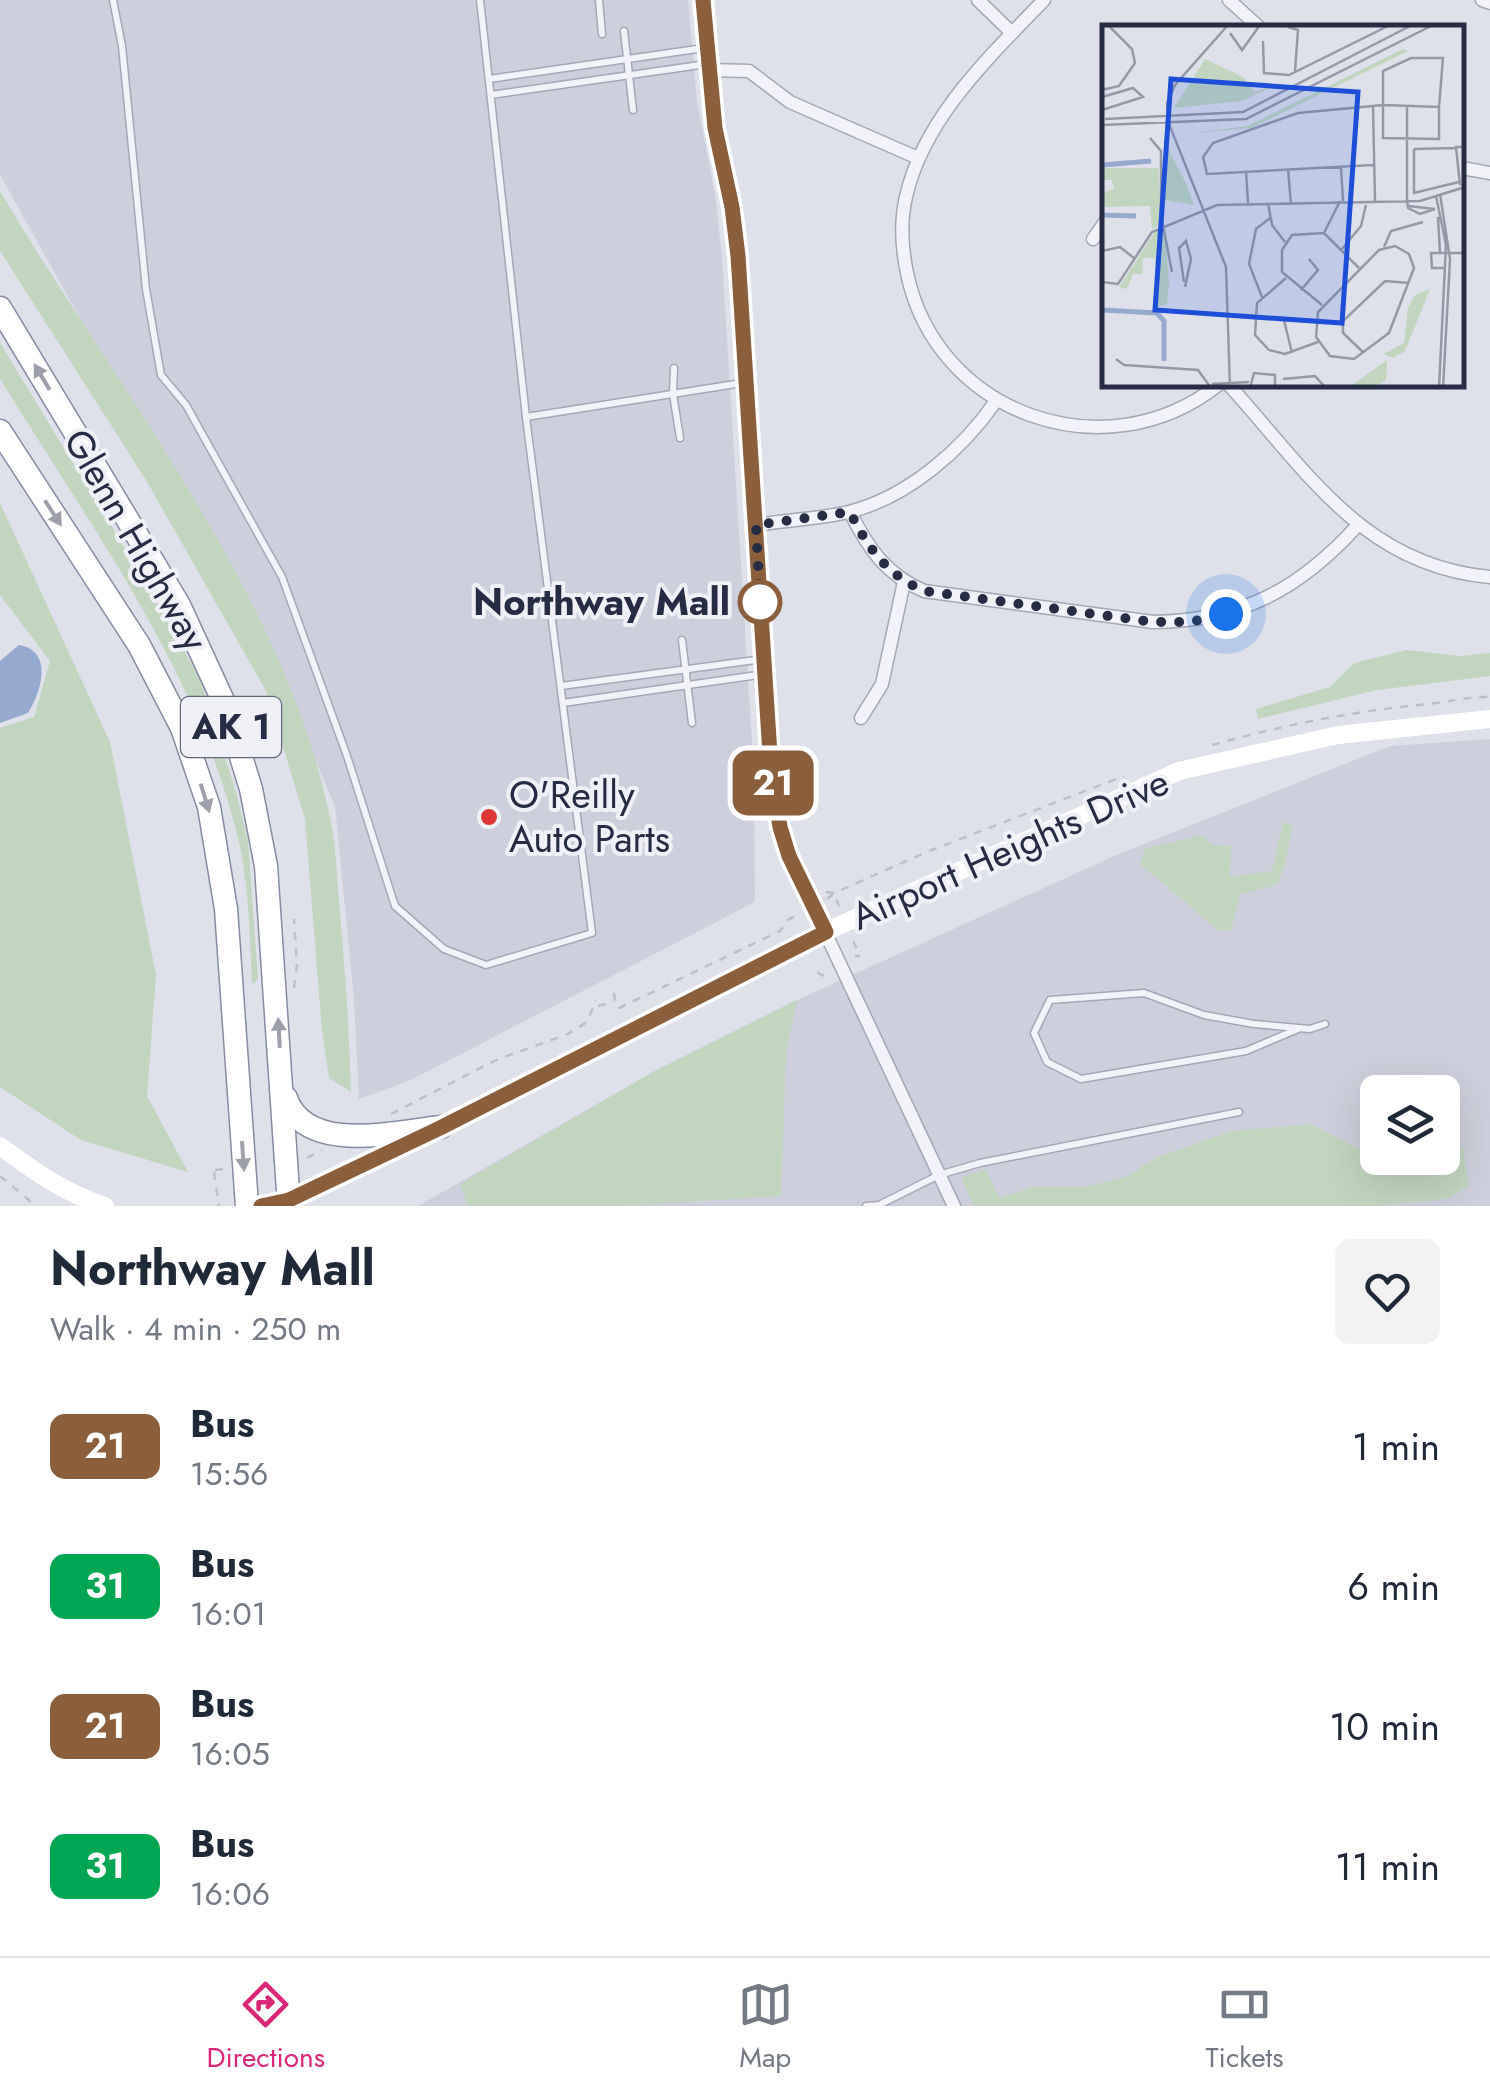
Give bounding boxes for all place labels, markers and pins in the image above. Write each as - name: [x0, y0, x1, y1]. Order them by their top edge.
- place label: Northway Mall: [473, 574, 730, 629]
- marker: Northway Mall: [739, 581, 781, 623]
- place label: O'Reilly Auto Parts: [509, 767, 670, 866]
- marker: O'Reilly Auto Parts: [478, 806, 500, 828]

